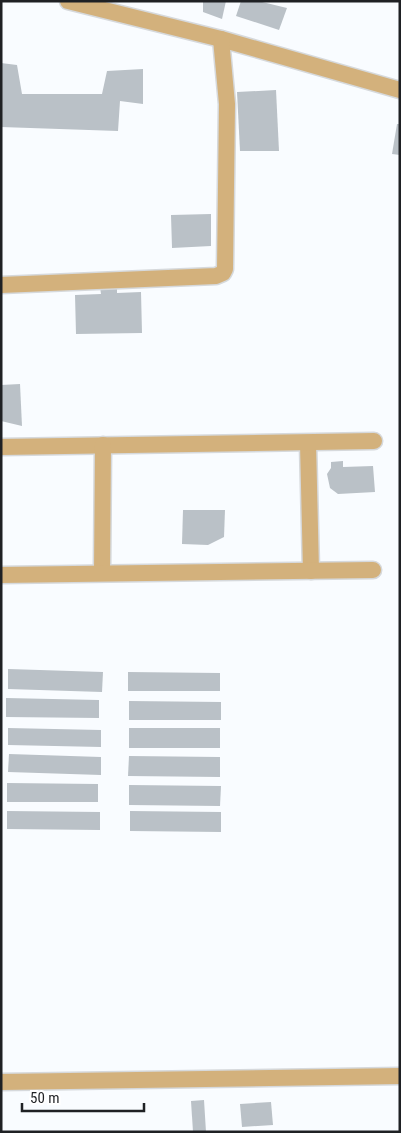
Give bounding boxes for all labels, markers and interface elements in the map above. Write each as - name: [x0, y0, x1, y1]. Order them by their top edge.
- scale bar: [22, 1080, 145, 1112]
- text: 50 m: [30, 1089, 60, 1107]

